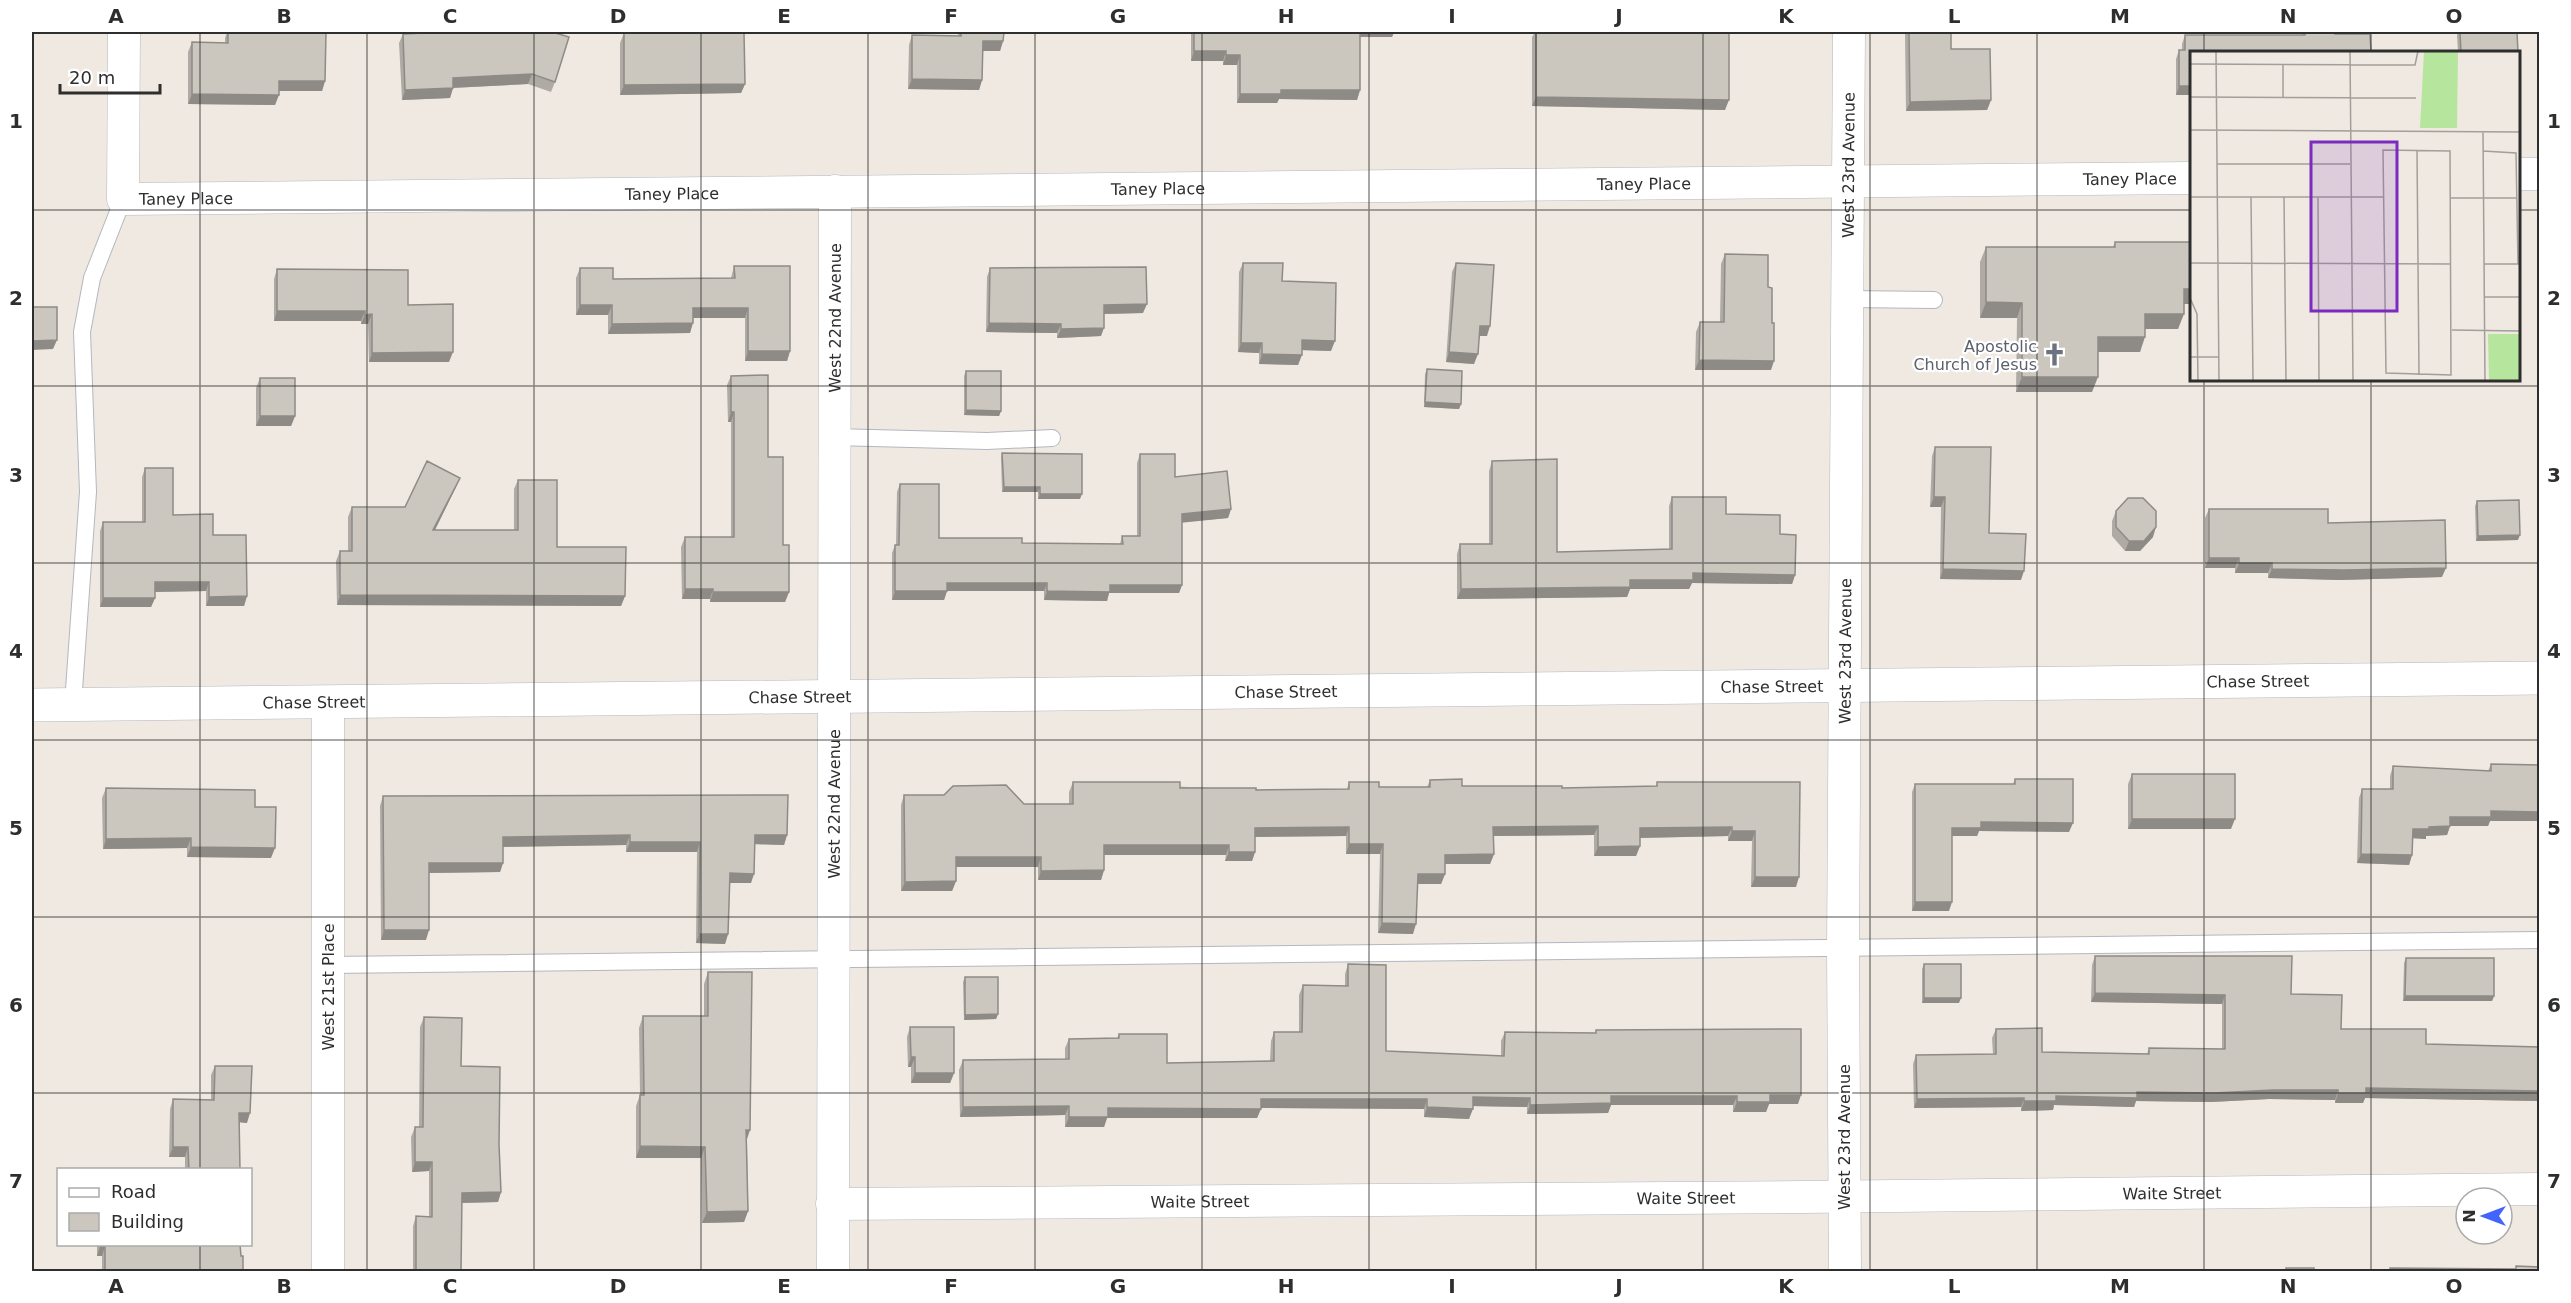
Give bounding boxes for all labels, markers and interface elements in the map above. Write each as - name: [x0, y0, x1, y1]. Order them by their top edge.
- text: A: [108, 4, 124, 28]
- text: B: [276, 4, 292, 28]
- text: C: [443, 4, 457, 28]
- text: D: [610, 4, 626, 28]
- text: E: [777, 4, 791, 28]
- text: F: [944, 4, 958, 28]
- text: G: [1110, 4, 1126, 28]
- text: H: [1278, 4, 1294, 28]
- text: I: [1448, 4, 1456, 28]
- text: J: [1613, 4, 1623, 28]
- text: K: [1778, 4, 1795, 28]
- text: L: [1948, 4, 1961, 28]
- text: M: [2110, 4, 2130, 28]
- text: N: [2280, 4, 2296, 28]
- text: O: [2445, 4, 2463, 28]
- inset map: [2190, 51, 2520, 381]
- scale bar: [60, 57, 160, 95]
- text: 20 m: [69, 67, 115, 88]
- street label: West 23rd Avenue: [1838, 92, 1858, 238]
- text: 1: [9, 109, 23, 133]
- text: 1: [2547, 109, 2561, 133]
- street label: Taney Place: [2082, 169, 2177, 189]
- street label: Taney Place: [1596, 174, 1691, 194]
- street label: Taney Place: [1110, 179, 1205, 198]
- street label: Taney Place: [624, 183, 719, 203]
- street label: Taney Place: [138, 188, 233, 208]
- street label: West 22nd Avenue: [825, 243, 844, 393]
- text: 2: [9, 286, 23, 310]
- text: 2: [2547, 286, 2561, 310]
- place label: Apostolic Church of Jesus: [1913, 337, 2037, 374]
- church icon: Apostolic Church of Jesus: [2042, 342, 2068, 368]
- text: 3: [9, 463, 23, 487]
- text: 3: [2547, 463, 2561, 487]
- street label: West 23rd Avenue: [1835, 578, 1855, 724]
- text: 4: [9, 639, 23, 663]
- text: 4: [2547, 639, 2561, 663]
- street label: Chase Street: [2206, 671, 2309, 691]
- street label: Chase Street: [1720, 676, 1824, 696]
- street label: Chase Street: [1234, 681, 1338, 702]
- street label: Chase Street: [748, 687, 852, 707]
- street label: Chase Street: [262, 692, 366, 712]
- street label: West 22nd Avenue: [824, 729, 844, 879]
- text: 5: [9, 816, 23, 840]
- text: 5: [2547, 816, 2561, 840]
- street label: West 21st Place: [319, 923, 338, 1051]
- text: 6: [9, 993, 23, 1017]
- text: 6: [2547, 993, 2561, 1017]
- street label: West 23rd Avenue: [1835, 1064, 1854, 1210]
- legend: [57, 1168, 252, 1246]
- text: 7: [9, 1169, 23, 1193]
- text: 7: [2547, 1169, 2561, 1193]
- text: Road: [111, 1181, 156, 1202]
- street label: Waite Street: [2122, 1183, 2222, 1203]
- north arrow: [2454, 1186, 2514, 1246]
- street label: Waite Street: [1636, 1188, 1736, 1208]
- street label: Waite Street: [1150, 1191, 1250, 1211]
- text: N: [2460, 1209, 2479, 1223]
- text: Building: [111, 1211, 184, 1232]
- text: A: [108, 1274, 124, 1298]
- text: B: [276, 1274, 292, 1298]
- text: C: [443, 1274, 457, 1298]
- text: D: [610, 1274, 626, 1298]
- text: E: [777, 1274, 791, 1298]
- text: F: [944, 1274, 958, 1298]
- text: G: [1110, 1274, 1126, 1298]
- text: H: [1278, 1274, 1294, 1298]
- text: I: [1448, 1274, 1456, 1298]
- text: J: [1613, 1274, 1623, 1298]
- text: K: [1778, 1274, 1795, 1298]
- text: L: [1948, 1274, 1961, 1298]
- text: M: [2110, 1274, 2130, 1298]
- text: N: [2280, 1274, 2296, 1298]
- text: O: [2445, 1274, 2463, 1298]

